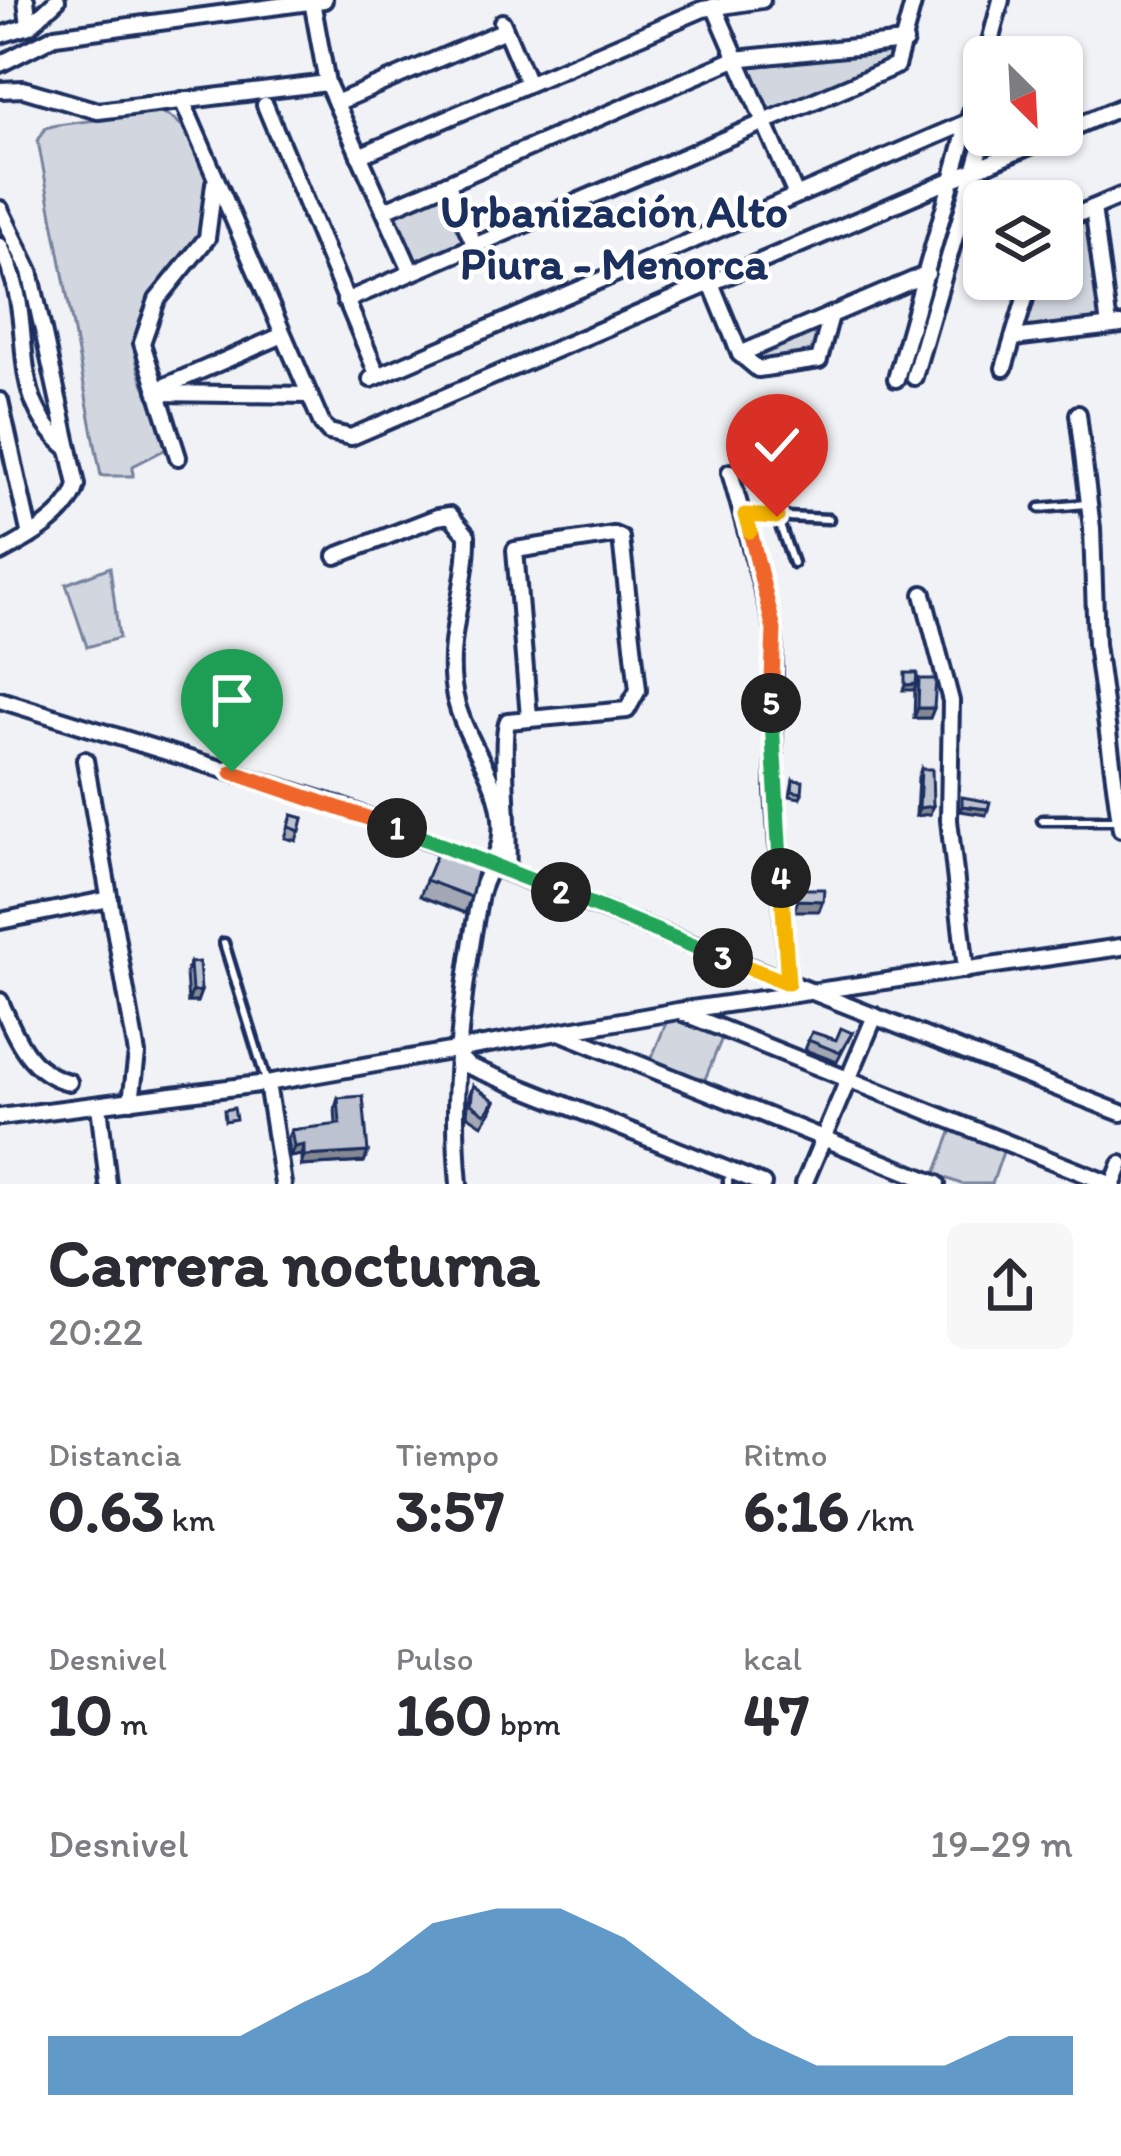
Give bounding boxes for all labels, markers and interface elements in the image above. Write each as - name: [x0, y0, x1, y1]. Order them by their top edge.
- north arrow: [963, 36, 1083, 156]
- map controls: [963, 36, 1083, 300]
- button: layers: [963, 180, 1083, 300]
- district label: Urbanización Alto Piura - Menorca: [440, 184, 788, 290]
- pin: [726, 394, 828, 517]
- icon: check: [744, 412, 810, 478]
- pin: [181, 649, 283, 772]
- icon: arrive: [199, 667, 265, 733]
- pin: 5: [741, 673, 801, 733]
- text: 5: [762, 683, 780, 722]
- pin: 1: [367, 798, 427, 858]
- text: 1: [389, 808, 405, 847]
- pin: 4: [751, 848, 811, 908]
- text: 4: [771, 858, 791, 897]
- pin: 2: [531, 862, 591, 922]
- text: 2: [552, 872, 570, 911]
- pin: 3: [693, 928, 753, 988]
- text: 3: [714, 938, 732, 977]
- text: Carrera nocturna: [48, 1223, 540, 1303]
- button: share: [947, 1223, 1073, 1349]
- text: 20:22: [48, 1308, 143, 1355]
- text: Distancia: [48, 1435, 181, 1474]
- text: Tiempo: [396, 1435, 499, 1474]
- text: Ritmo: [743, 1435, 827, 1474]
- text: 0.63: [48, 1474, 164, 1546]
- text: 3:57: [396, 1474, 504, 1546]
- text: 6:16: [743, 1474, 849, 1546]
- text: km: [164, 1500, 215, 1539]
- text: /km: [849, 1500, 914, 1539]
- text: Desnivel: [48, 1639, 167, 1678]
- text: Pulso: [396, 1639, 474, 1678]
- text: kcal: [743, 1639, 802, 1678]
- text: 10: [48, 1678, 113, 1750]
- text: 160: [396, 1678, 492, 1750]
- text: 47: [743, 1678, 809, 1750]
- text: m: [113, 1704, 148, 1743]
- text: bpm: [492, 1704, 561, 1743]
- text: Desnivel: [48, 1820, 188, 1867]
- text: 19–29 m: [930, 1820, 1073, 1867]

